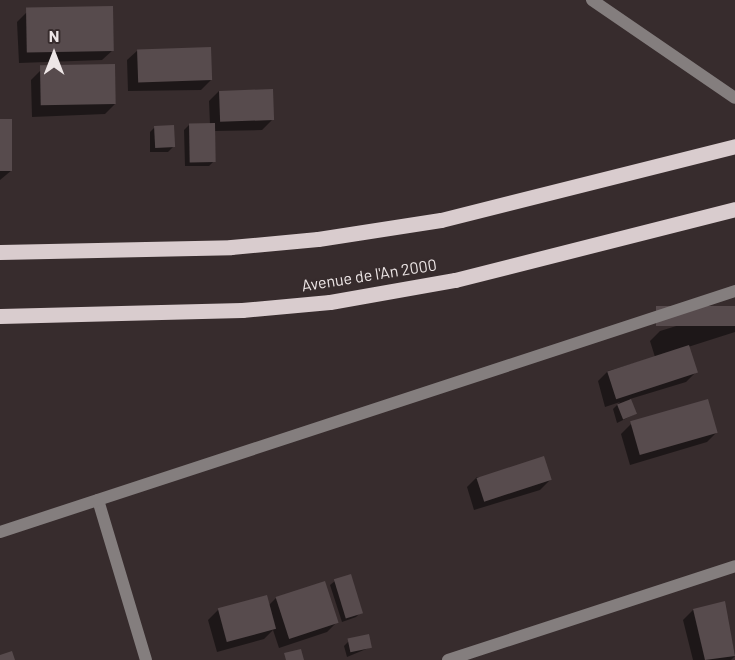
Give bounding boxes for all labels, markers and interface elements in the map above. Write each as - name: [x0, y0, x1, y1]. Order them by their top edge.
- north arrow: [24, 24, 84, 84]
- text: N: [49, 26, 59, 45]
- street label: Avenue de l'An 2000: [300, 255, 438, 295]

